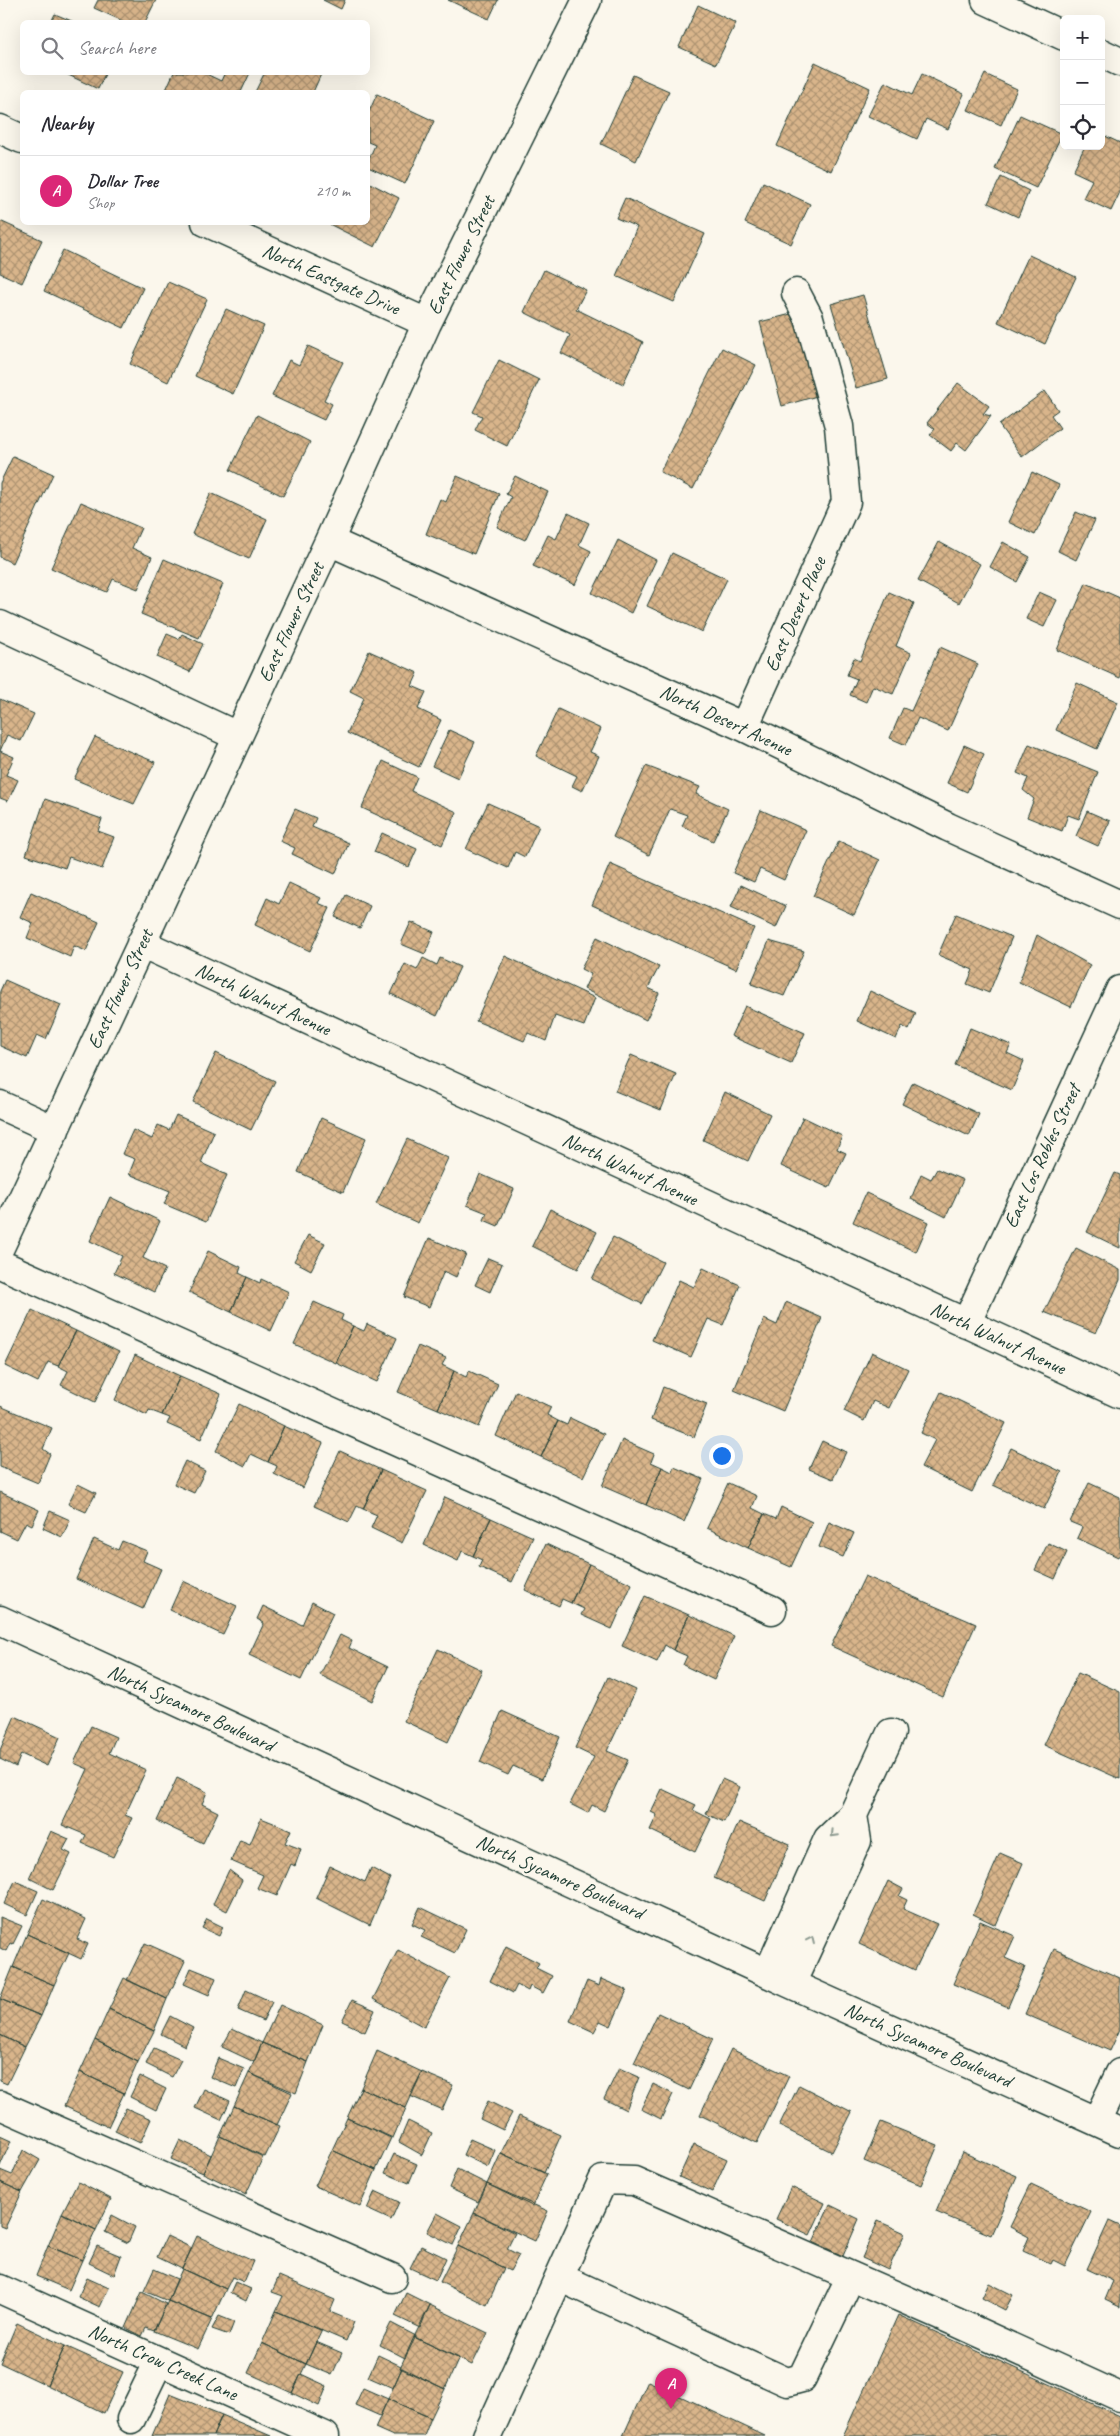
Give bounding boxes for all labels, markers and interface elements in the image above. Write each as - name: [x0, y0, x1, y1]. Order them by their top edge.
- map controls: [1060, 15, 1105, 150]
- button: +: [1060, 15, 1105, 60]
- search box: [20, 20, 370, 75]
- icon: search: [38, 34, 66, 62]
- text: Search here: [78, 36, 155, 60]
- button: −: [1060, 60, 1105, 105]
- button: locate: [1060, 105, 1105, 150]
- text: Nearby: [40, 110, 93, 136]
- text: Dollar Tree: [87, 169, 158, 193]
- text: A: [52, 181, 60, 201]
- text: 210 m: [316, 181, 350, 201]
- street label: East Flower Street: [421, 189, 502, 319]
- text: Shop: [87, 193, 114, 213]
- street label: North Eastgate Drive: [258, 238, 405, 321]
- street label: East Desert Place: [759, 552, 832, 675]
- street label: East Flower Street: [252, 556, 331, 686]
- street label: North Desert Avenue: [656, 679, 797, 762]
- street label: East Flower Street: [81, 923, 160, 1053]
- street label: North Walnut Avenue: [191, 957, 336, 1042]
- street label: East Los Robles Street: [998, 1077, 1088, 1232]
- street label: North Walnut Avenue: [558, 1127, 703, 1212]
- street label: North Walnut Avenue: [926, 1296, 1071, 1381]
- your location: [709, 1443, 735, 1469]
- street label: North Sycamore Boulevard: [104, 1658, 281, 1759]
- one-way arrow: [831, 1828, 840, 1837]
- street label: North Sycamore Boulevard: [472, 1829, 651, 1927]
- one-way arrow: [805, 1936, 816, 1945]
- street label: North Sycamore Boulevard: [840, 1997, 1019, 2095]
- street label: North Crow Creek Lane: [85, 2318, 243, 2407]
- pin: A: [655, 2368, 687, 2409]

